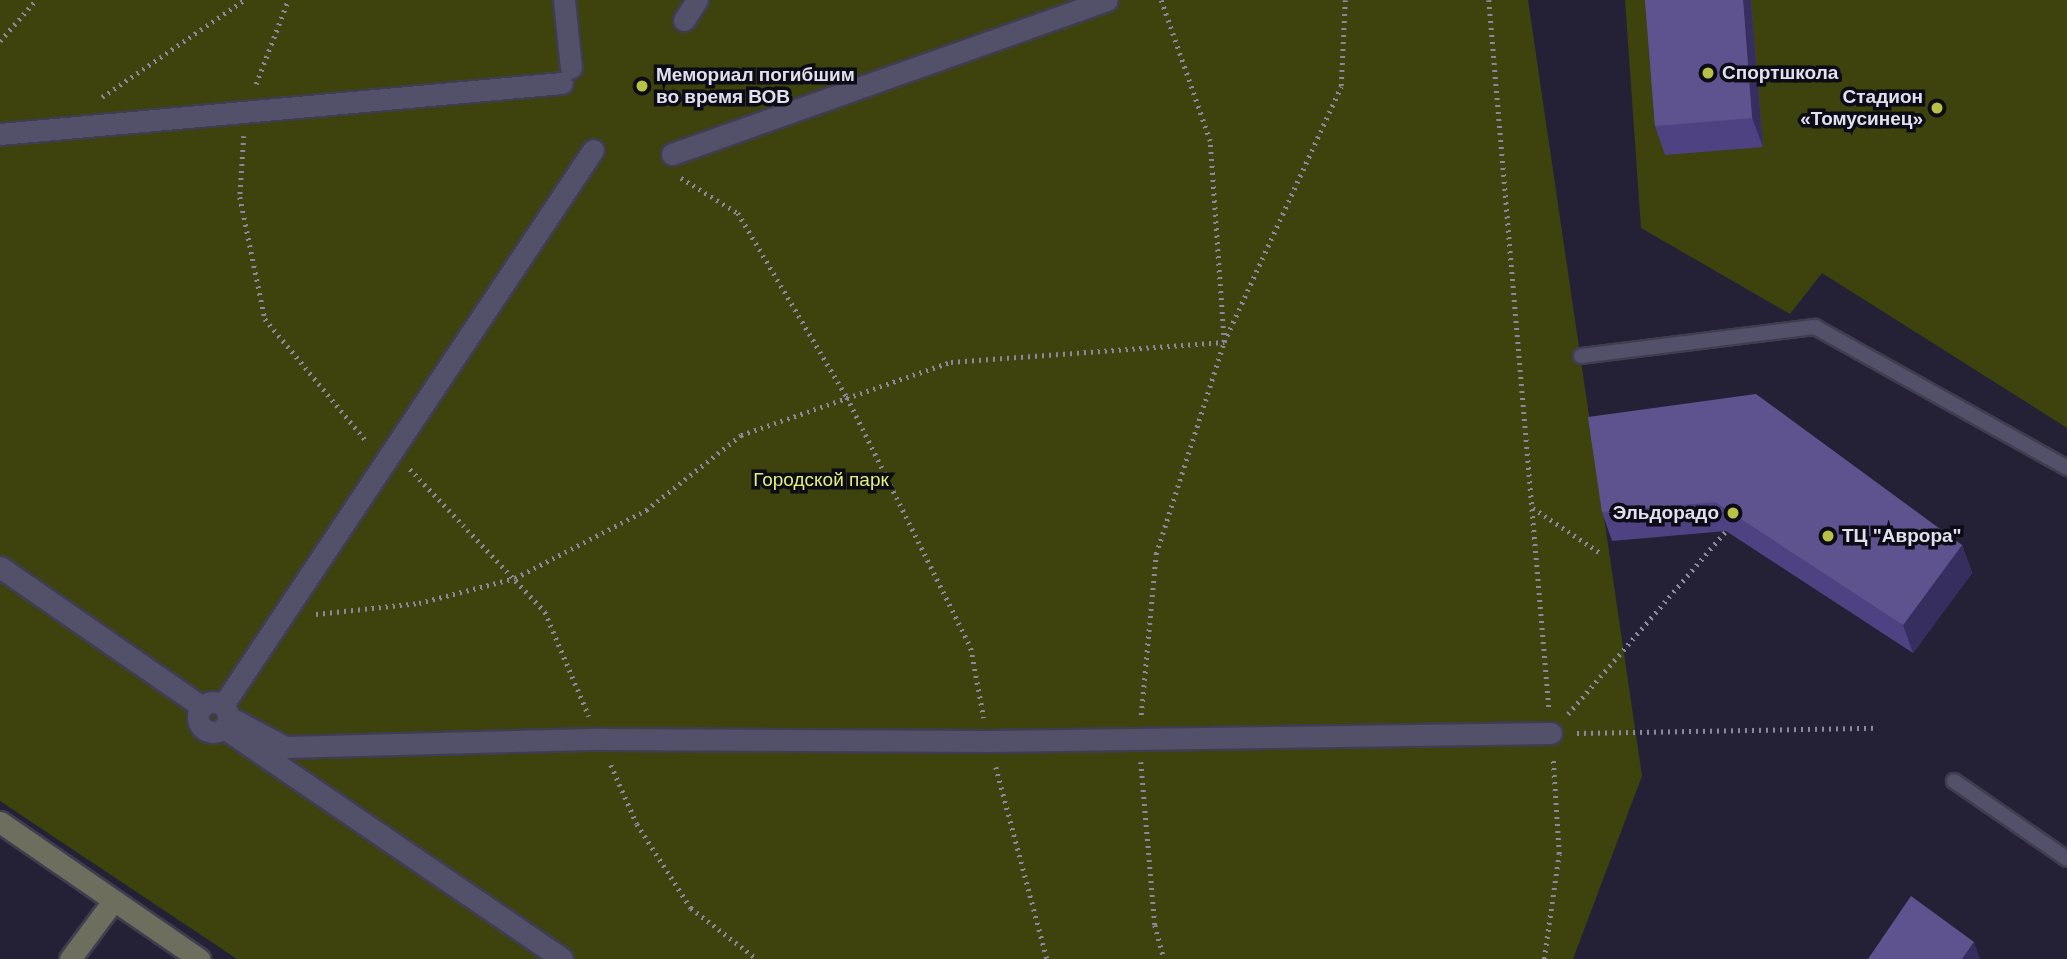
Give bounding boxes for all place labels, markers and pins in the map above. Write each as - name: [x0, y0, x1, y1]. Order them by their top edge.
- place label: Спортшкола: [1722, 62, 1838, 84]
- place label: Мемориал погибшим во время ВОВ: [656, 64, 855, 108]
- marker: Спортшкола: [1700, 65, 1716, 81]
- marker: Мемориал погибшим во время ВОВ: [634, 78, 650, 94]
- place label: Стадион «Томусинец»: [1800, 86, 1923, 130]
- marker: Стадион «Томусинец»: [1929, 100, 1945, 116]
- place label: Эльдорадо: [1613, 502, 1719, 524]
- marker: Эльдорадо: [1725, 505, 1741, 521]
- place label: ТЦ "Аврора": [1842, 525, 1962, 547]
- marker: ТЦ "Аврора": [1820, 528, 1836, 544]

